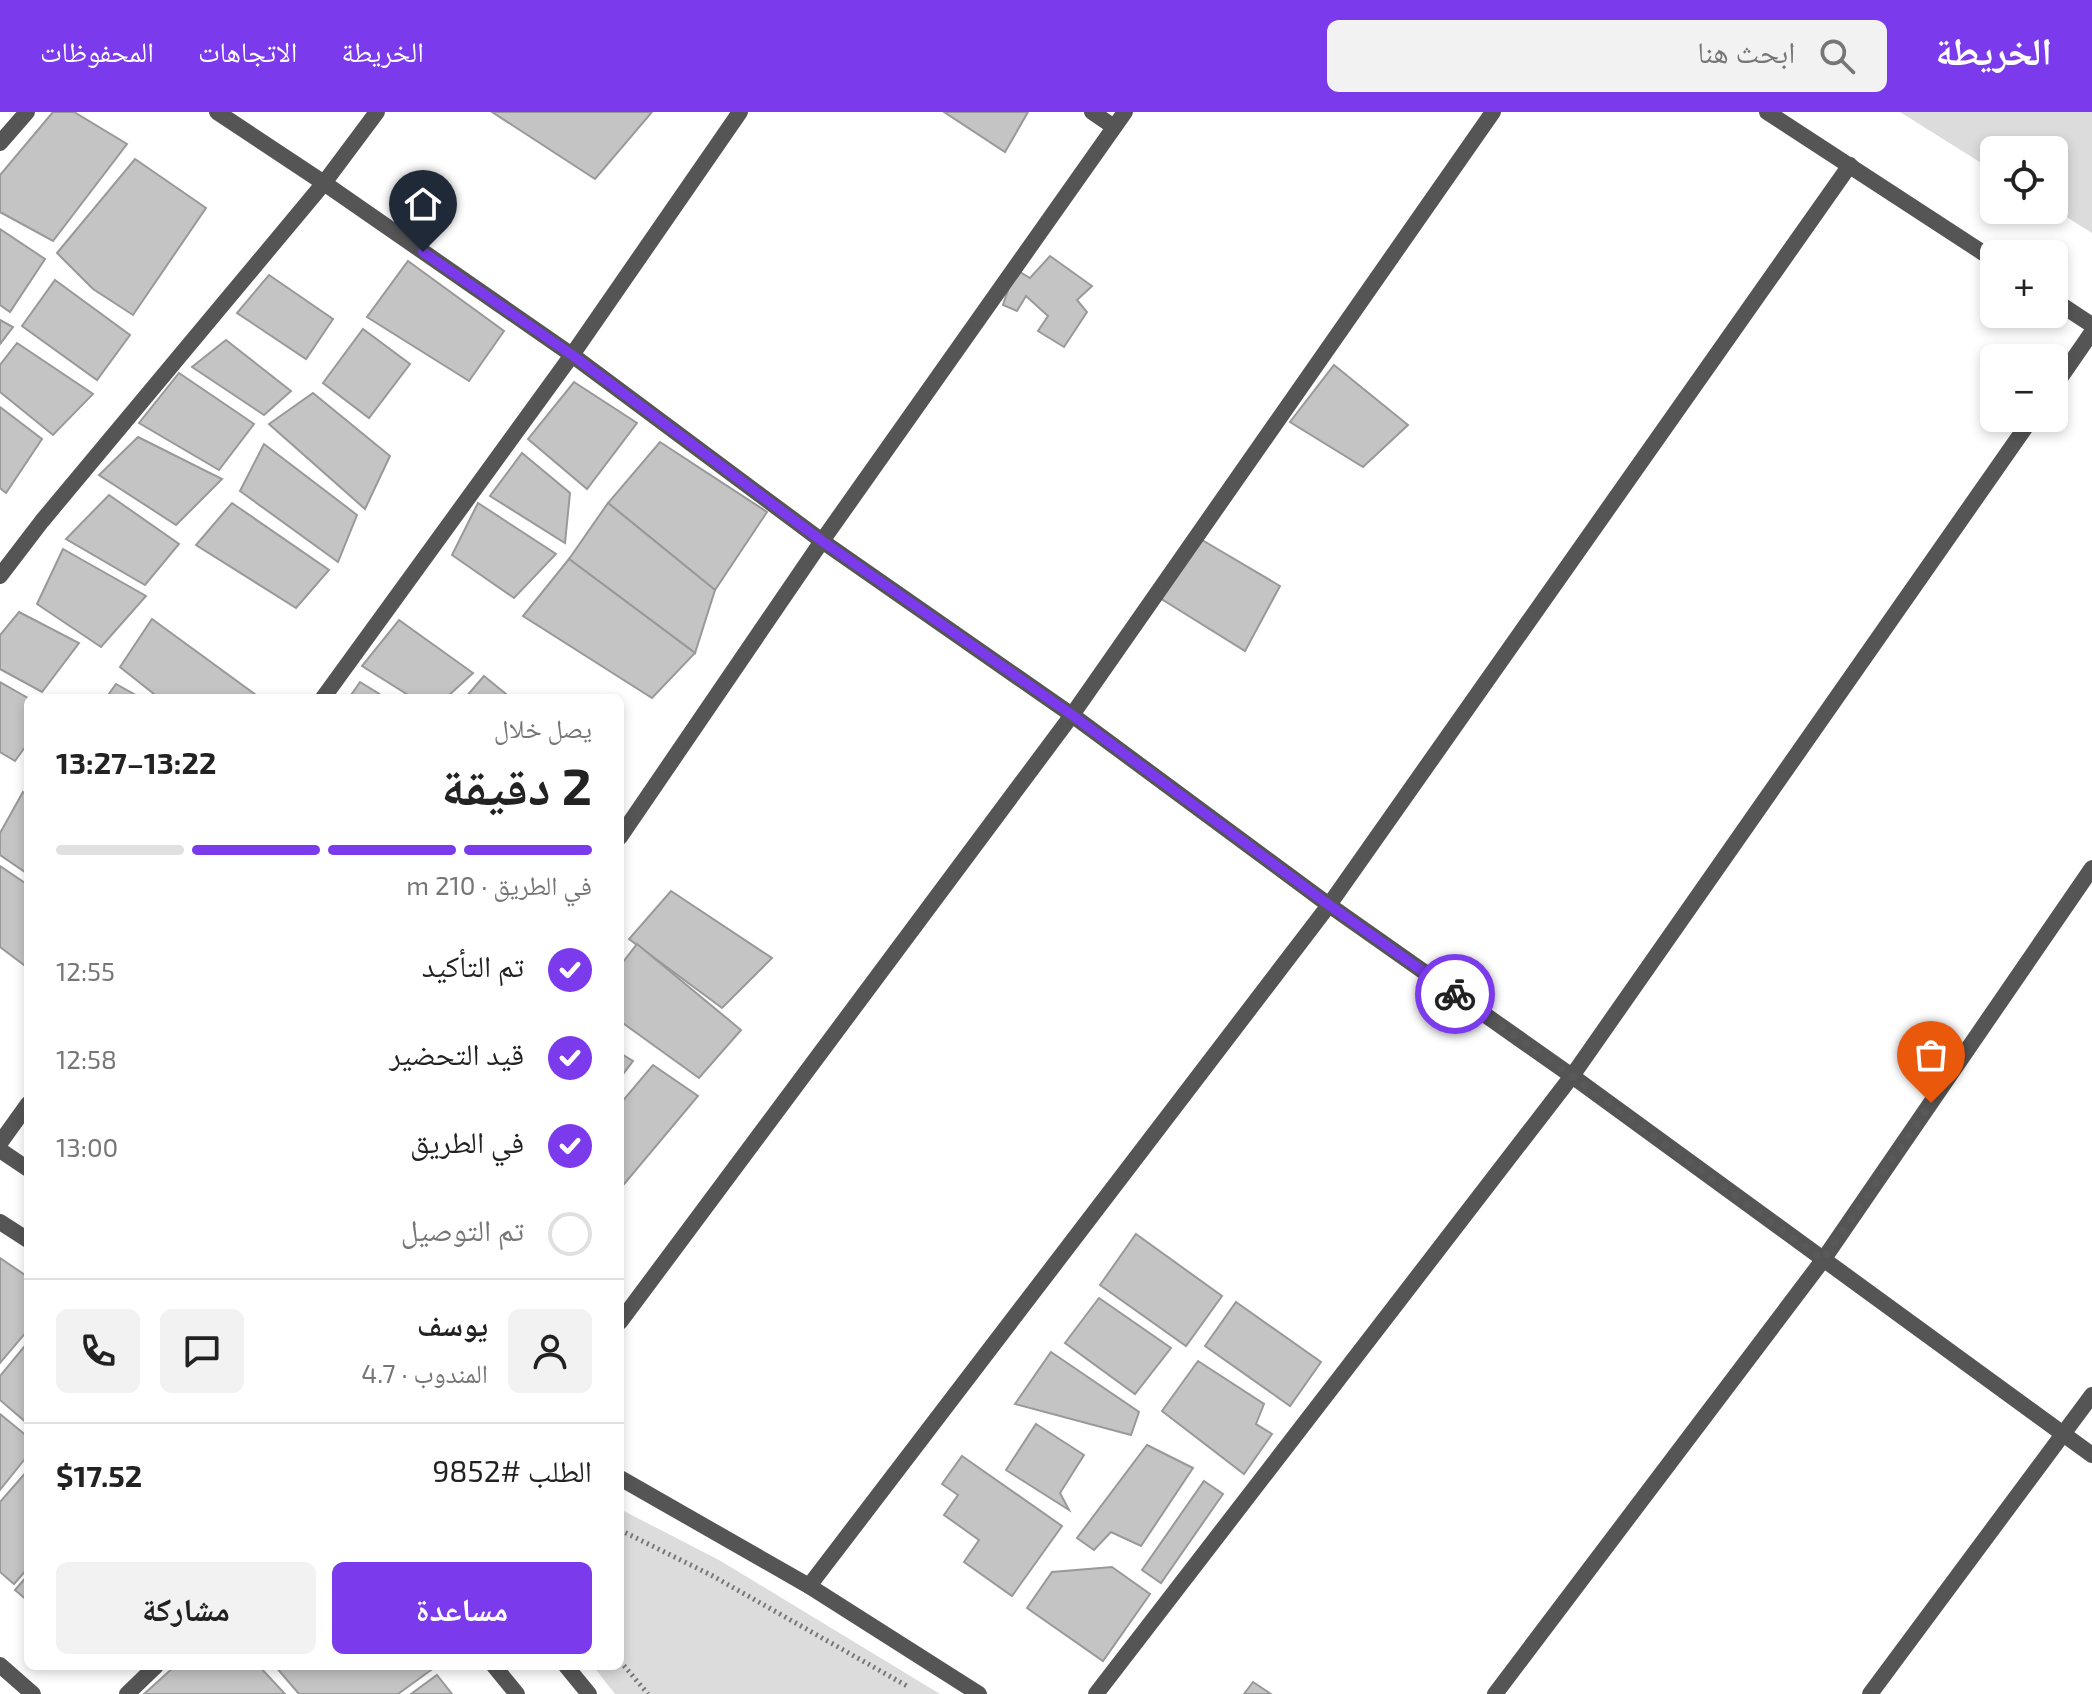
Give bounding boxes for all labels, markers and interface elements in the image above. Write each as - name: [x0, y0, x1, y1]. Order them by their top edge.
- search box: [1327, 20, 1887, 92]
- text: الخريطة: [1935, 27, 2052, 73]
- text: ابحث هنا: [1697, 33, 1795, 69]
- text: المحفوظات: [40, 34, 154, 68]
- text: الاتجاهات: [198, 34, 297, 68]
- text: الخريطة: [341, 34, 424, 68]
- icon: search: [1815, 34, 1859, 78]
- map controls: [1980, 136, 2068, 432]
- button: locate: [1980, 136, 2068, 224]
- pin: [389, 170, 457, 252]
- icon: home: [401, 182, 445, 226]
- button: +: [1980, 240, 2068, 328]
- button: −: [1980, 344, 2068, 432]
- text: يصل خلال: [494, 712, 592, 743]
- text: 13:22–13:27: [56, 744, 216, 780]
- text: 2 دقيقة: [441, 753, 592, 815]
- text: في الطريق · 210 m: [406, 869, 592, 900]
- text: تم التأكيد: [422, 947, 524, 983]
- icon: check: [548, 948, 592, 992]
- courier: [1415, 954, 1495, 1034]
- text: 12:55: [56, 955, 115, 986]
- icon: bike: [1433, 972, 1477, 1016]
- pin: [1897, 1021, 1965, 1103]
- icon: bag: [1909, 1033, 1953, 1077]
- text: قيد التحضير: [389, 1035, 524, 1071]
- icon: check: [548, 1036, 592, 1080]
- text: 12:58: [56, 1043, 117, 1074]
- text: في الطريق: [410, 1123, 524, 1159]
- icon: check: [548, 1124, 592, 1168]
- text: 13:00: [56, 1131, 118, 1162]
- text: تم التوصيل: [401, 1211, 524, 1247]
- text: يوسف: [417, 1306, 488, 1342]
- button: phone: [56, 1309, 140, 1393]
- button: chat: [160, 1309, 244, 1393]
- button: person: [508, 1309, 592, 1393]
- text: المندوب · 4.7: [361, 1357, 488, 1388]
- text: الطلب #9852: [432, 1452, 592, 1488]
- text: $17.52: [56, 1457, 142, 1493]
- button: مشاركة: [56, 1562, 316, 1654]
- button: مساعدة: [332, 1562, 592, 1654]

